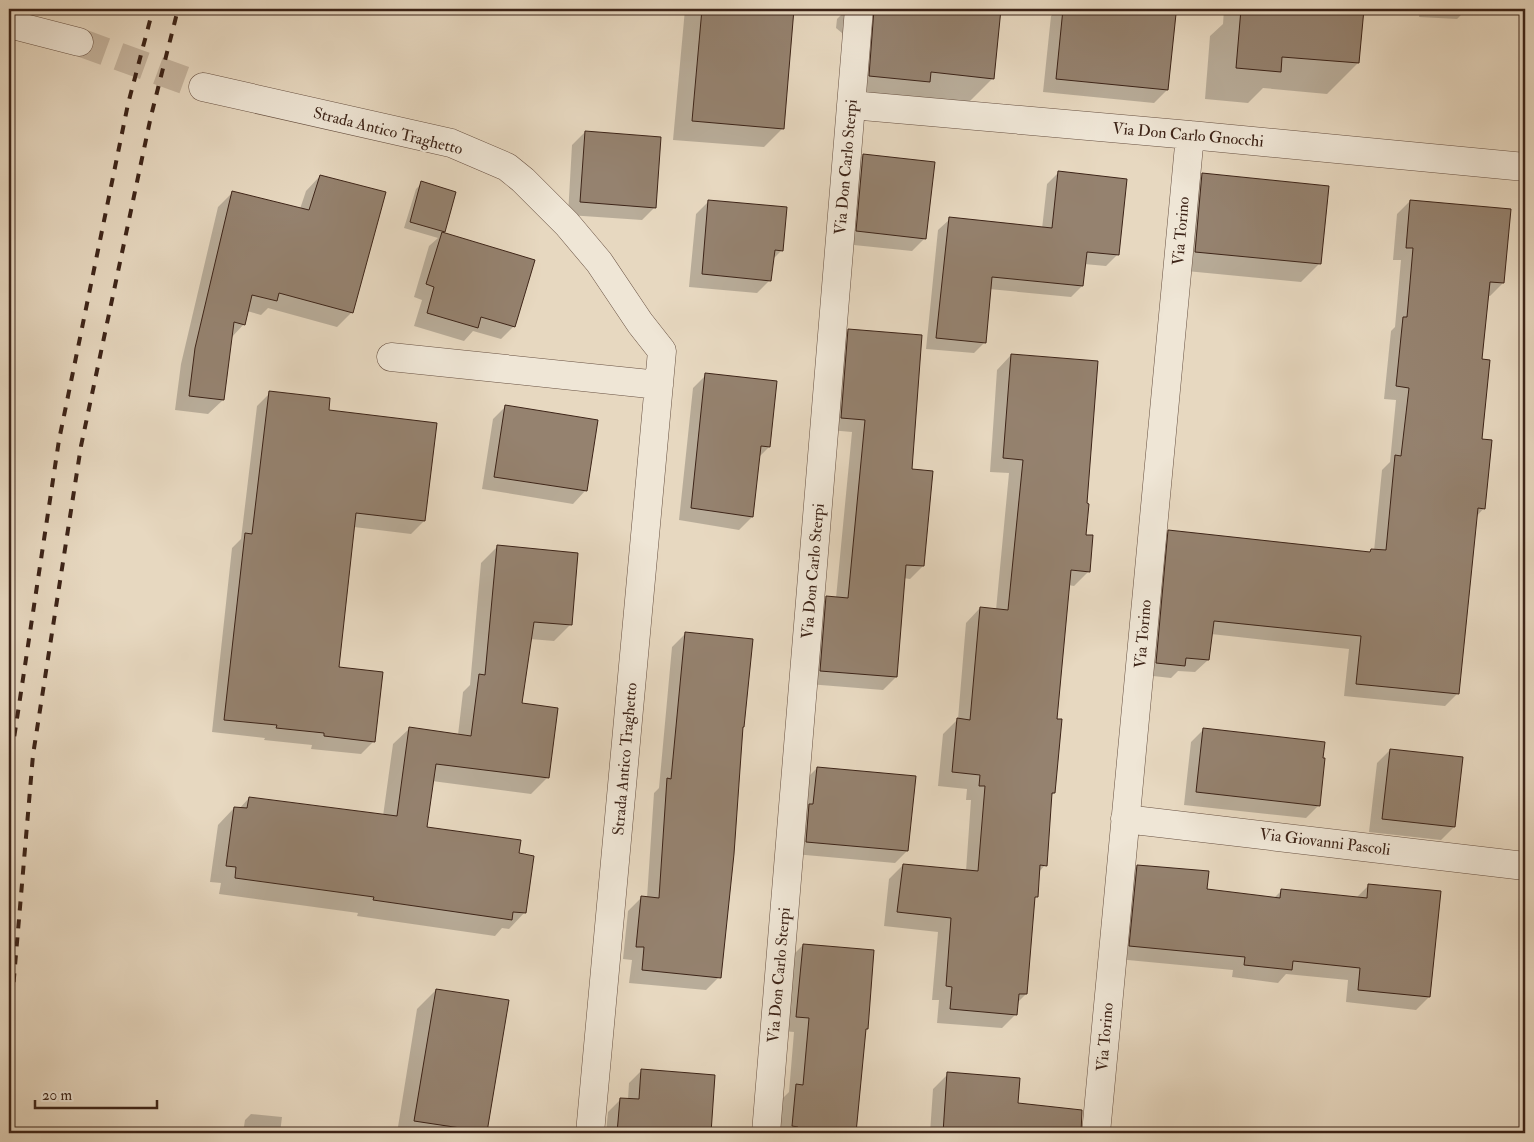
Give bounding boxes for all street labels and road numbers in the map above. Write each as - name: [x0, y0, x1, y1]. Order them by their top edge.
- street label: Via Don Carlo Sterpi: [830, 98, 863, 236]
- street label: Strada Antico Traghetto: [311, 103, 465, 159]
- street label: Via Don Carlo Gnocchi: [1111, 118, 1265, 152]
- street label: Via Torino: [1168, 195, 1194, 266]
- street label: Via Don Carlo Sterpi: [797, 502, 830, 640]
- street label: Via Torino: [1130, 598, 1156, 669]
- street label: Strada Antico Traghetto: [608, 681, 642, 836]
- street label: Via Giovanni Pascoli: [1258, 824, 1392, 860]
- street label: Via Don Carlo Sterpi: [763, 906, 796, 1044]
- street label: Via Torino: [1092, 1001, 1118, 1072]

